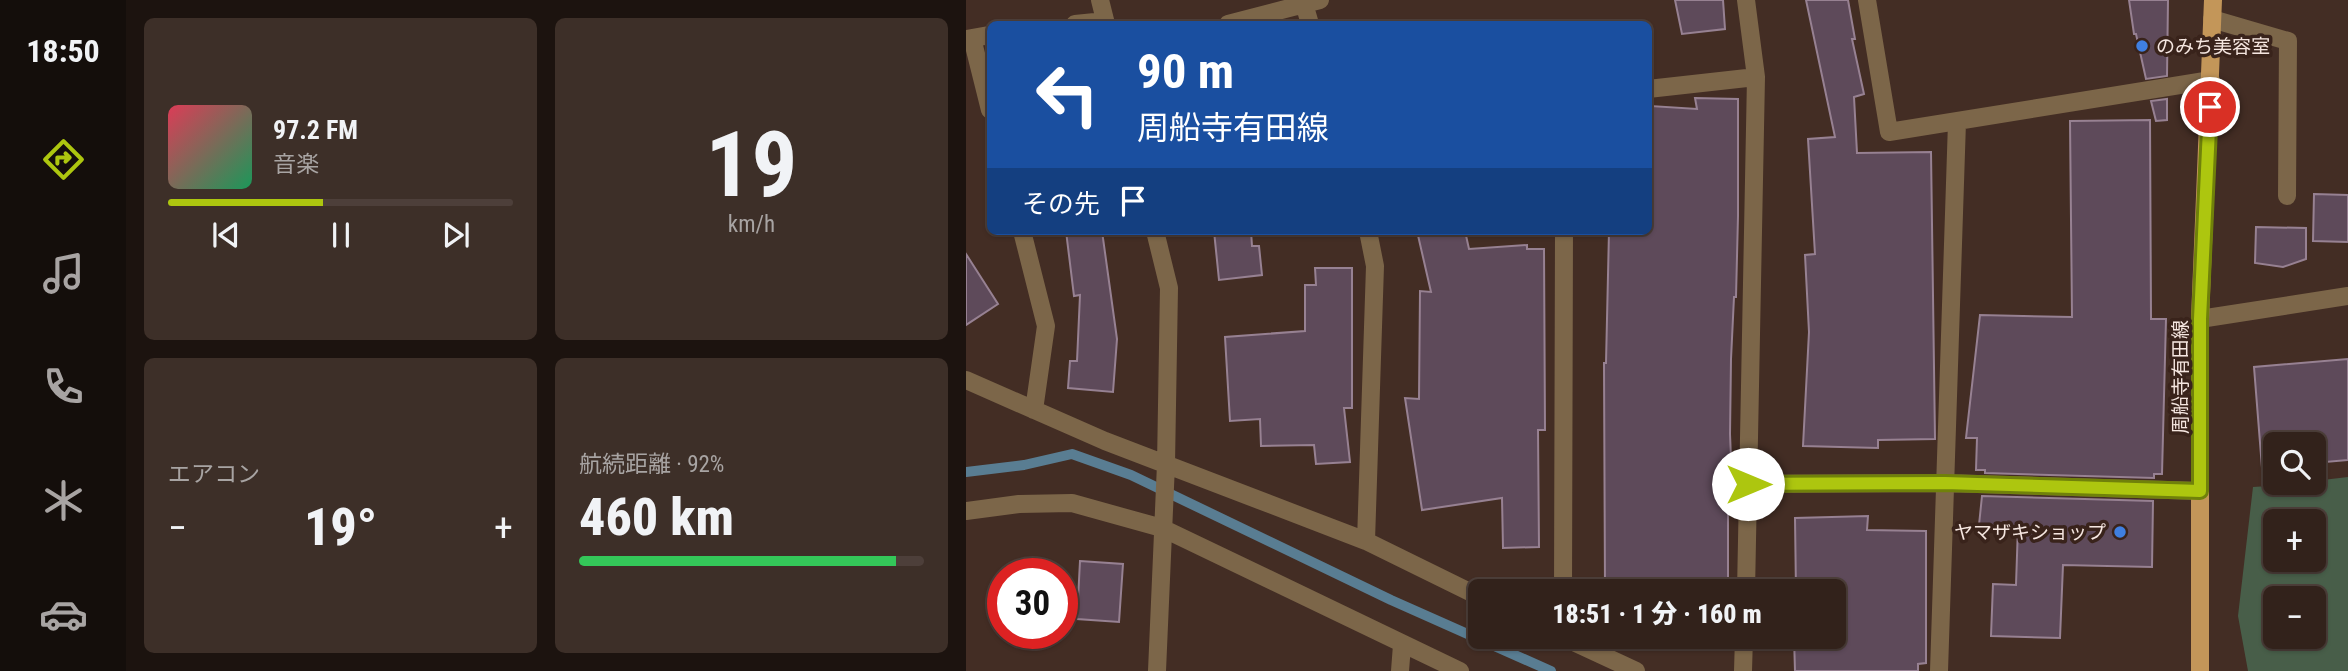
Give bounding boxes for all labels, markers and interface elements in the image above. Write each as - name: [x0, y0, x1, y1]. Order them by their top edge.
- text: 18:50: [26, 32, 100, 70]
- place label: のみち美容室: [2156, 35, 2270, 58]
- marker: のみち美容室: [2134, 38, 2150, 54]
- text: 90 m: [1137, 43, 1234, 100]
- icon: left: [1022, 49, 1113, 140]
- pin: [2180, 77, 2240, 137]
- icon: arrive: [2191, 88, 2229, 126]
- text: 周船寺有田線: [1137, 109, 1329, 147]
- text: 19: [706, 112, 797, 218]
- text: 97.2 FM: [273, 115, 358, 145]
- icon: directions: [39, 135, 88, 184]
- text: 音楽: [273, 151, 319, 178]
- icon: arrive: [1114, 182, 1152, 220]
- text: その先: [1022, 189, 1100, 219]
- text: km/h: [728, 211, 775, 238]
- icon: previous: [207, 216, 245, 254]
- icon: pause: [322, 216, 360, 254]
- icon: next: [437, 216, 475, 254]
- icon: music: [39, 249, 88, 298]
- street label: 周船寺有田線: [2169, 320, 2192, 434]
- icon: phone: [39, 362, 88, 411]
- map controls: [2263, 432, 2326, 649]
- button: search: [2263, 432, 2326, 495]
- position arrow: [1711, 447, 1785, 521]
- text: 航続距離 · 92%: [579, 451, 724, 478]
- text: エアコン: [168, 461, 260, 488]
- icon: climate: [39, 476, 88, 525]
- text: 460 km: [579, 487, 734, 548]
- text: 19°: [304, 497, 377, 558]
- text: −: [168, 506, 187, 550]
- text: +: [494, 506, 513, 550]
- button: +: [2263, 509, 2326, 572]
- place label: ヤマザキショップ: [1954, 521, 2106, 544]
- marker: ヤマザキショップ: [2112, 524, 2128, 540]
- speed limit sign: 30: [987, 558, 1078, 649]
- button: −: [2263, 586, 2326, 649]
- icon: car: [39, 590, 88, 639]
- text: 18:51 · 1 分 · 160 m: [1552, 599, 1762, 629]

